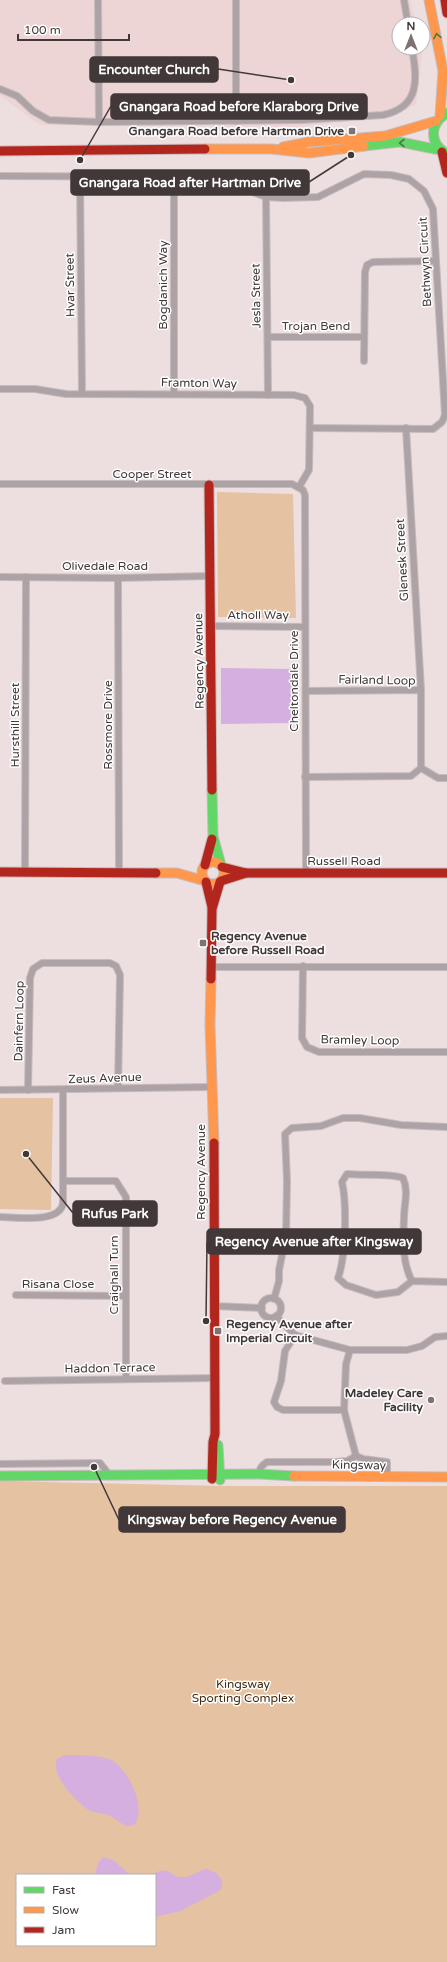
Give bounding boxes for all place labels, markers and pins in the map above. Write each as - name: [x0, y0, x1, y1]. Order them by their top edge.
- callout: Encounter Church: [90, 57, 218, 82]
- callout: Gnangara Road before Klaraborg Drive: [111, 94, 367, 119]
- place label: Gnangara Road before Hartman Drive: [129, 124, 344, 139]
- marker: Gnangara Road before Hartman Drive: [347, 126, 357, 136]
- callout: Gnangara Road after Hartman Drive: [71, 170, 309, 195]
- place label: Regency Avenue before Russell Road: [211, 929, 325, 957]
- marker: Regency Avenue before Russell Road: [198, 938, 208, 948]
- callout: Rufus Park: [73, 1201, 157, 1226]
- callout: Regency Avenue after Kingsway: [207, 1229, 421, 1254]
- place label: Regency Avenue after Imperial Circuit: [226, 1317, 352, 1346]
- marker: Regency Avenue after Imperial Circuit: [213, 1326, 223, 1336]
- place label: Madeley Care Facility: [345, 1386, 424, 1415]
- marker: Madeley Care Facility: [426, 1395, 436, 1405]
- callout: Kingsway before Regency Avenue: [119, 1507, 345, 1532]

